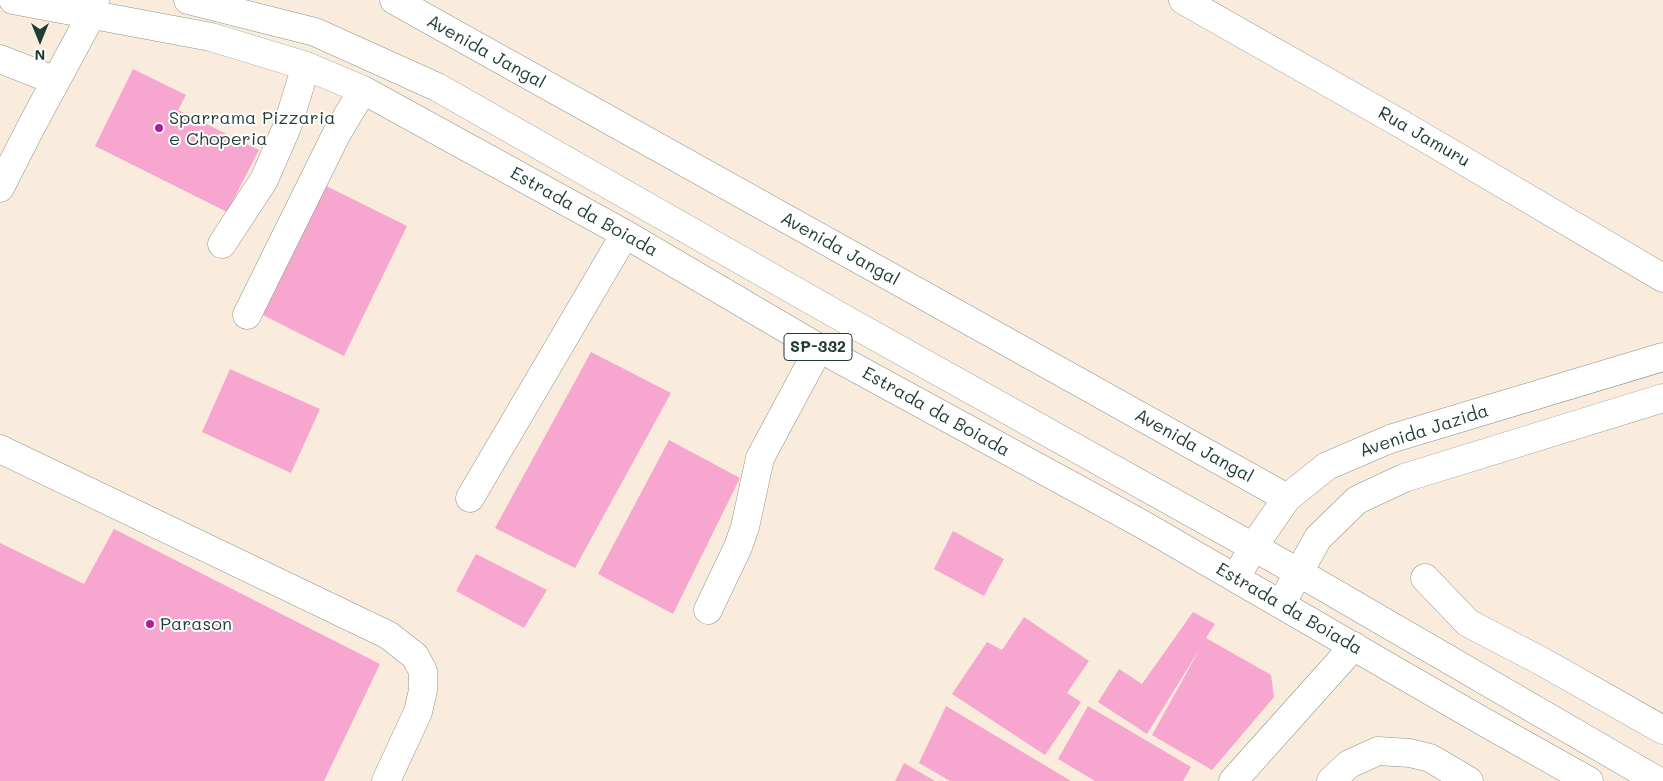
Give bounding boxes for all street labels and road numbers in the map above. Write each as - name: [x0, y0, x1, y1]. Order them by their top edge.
- street label: Avenida Jangal: [423, 10, 549, 94]
- street label: Rua Jamuru: [1374, 102, 1474, 172]
- street label: Estrada da Boiada: [507, 163, 661, 261]
- street label: Avenida Jangal: [777, 207, 903, 291]
- road number: SP-332: [784, 334, 852, 361]
- street label: Estrada da Boiada: [859, 363, 1013, 461]
- street label: Avenida Jazida: [1357, 400, 1491, 462]
- street label: Avenida Jangal: [1131, 404, 1257, 488]
- street label: Estrada da Boiada: [1212, 558, 1366, 660]

